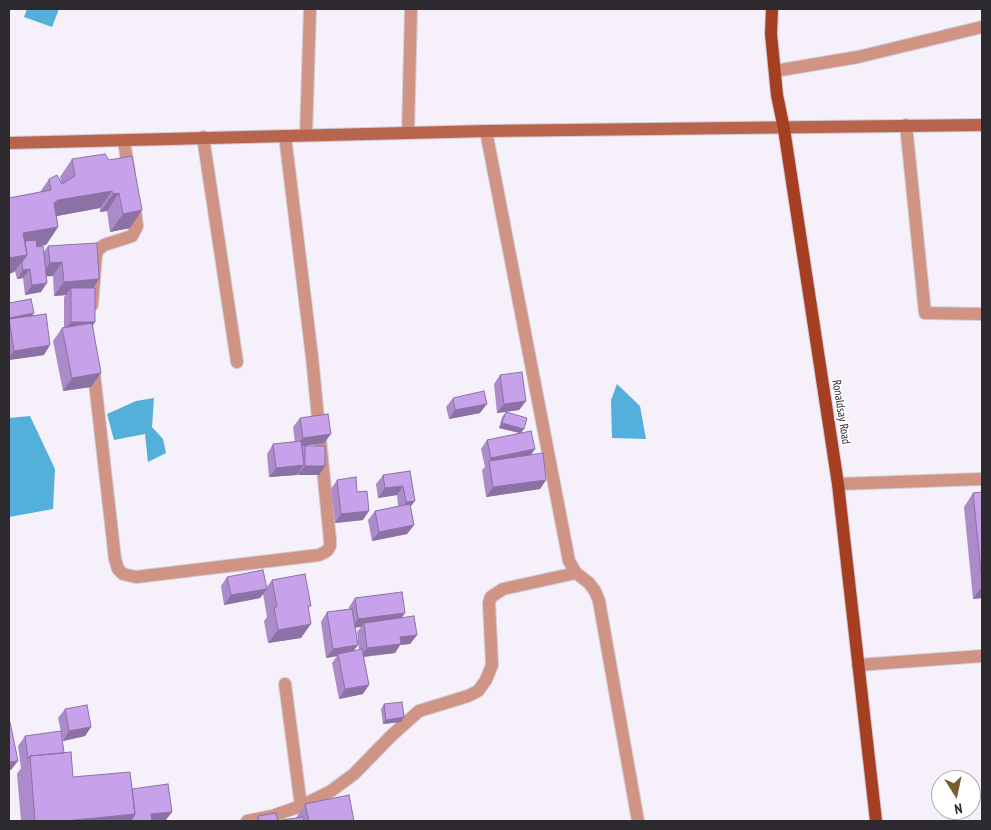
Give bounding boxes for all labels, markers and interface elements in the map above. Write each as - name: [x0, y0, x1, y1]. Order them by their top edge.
- street label: Ronaldsay Road: [829, 379, 853, 445]
- north arrow: [931, 770, 981, 820]
- text: N: [953, 799, 964, 818]

